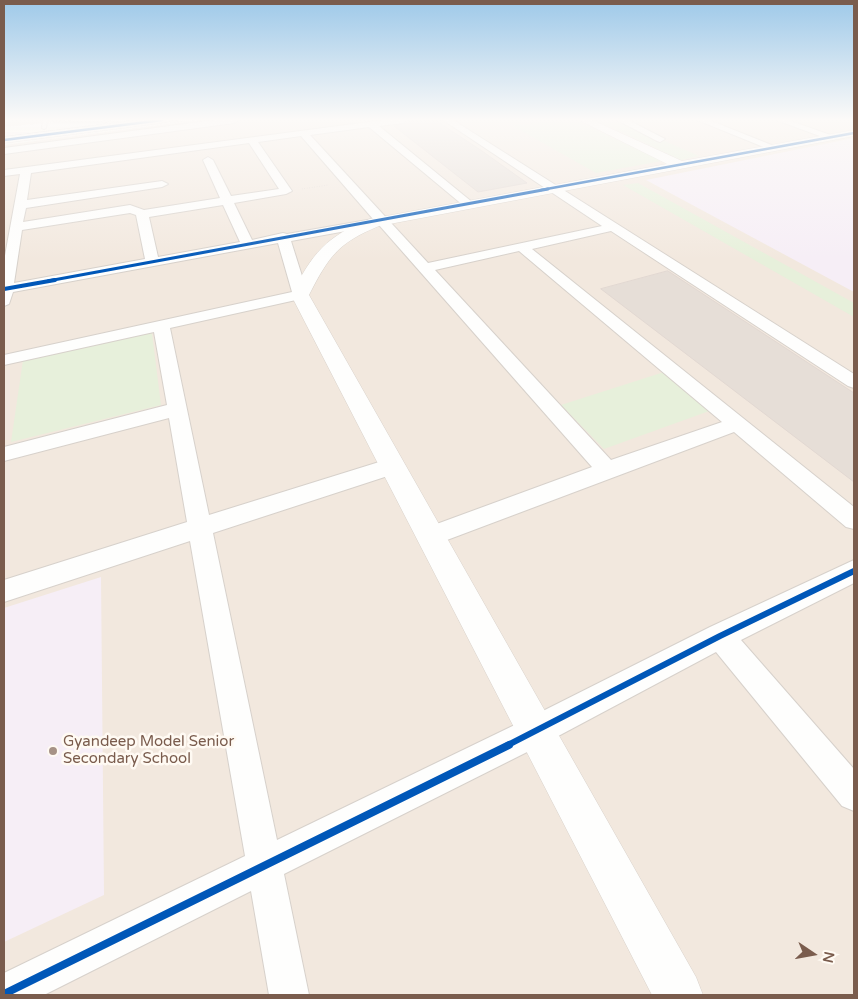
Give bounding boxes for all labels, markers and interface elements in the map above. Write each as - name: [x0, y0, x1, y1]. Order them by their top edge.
- place label: Gyandeep Model Senior Secondary School: [63, 733, 234, 768]
- marker: Gyandeep Model Senior Secondary School: [47, 745, 59, 757]
- north arrow: [788, 929, 838, 979]
- text: N: [819, 950, 838, 964]

